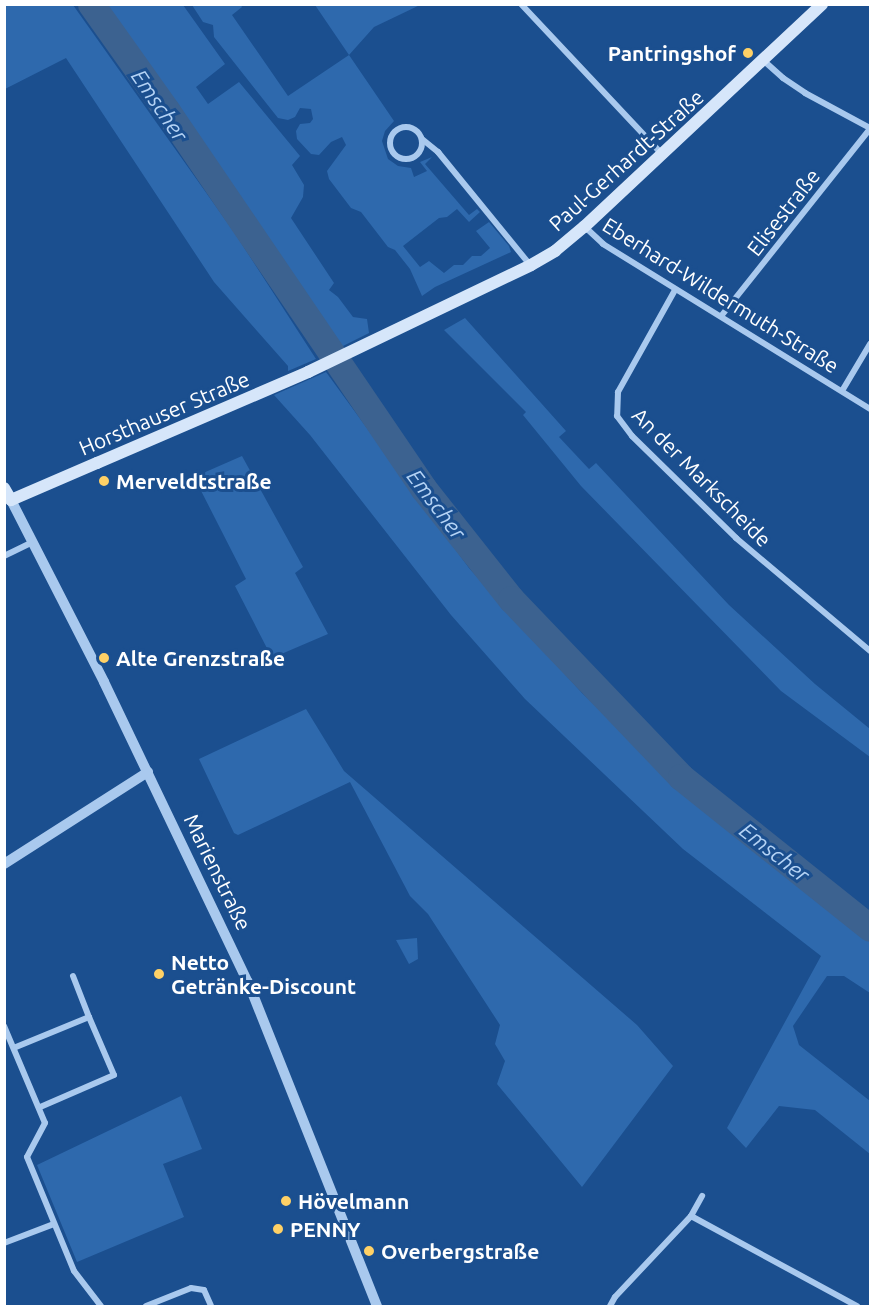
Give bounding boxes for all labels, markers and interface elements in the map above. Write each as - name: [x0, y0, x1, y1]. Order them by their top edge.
- place label: Pantringshof: [608, 40, 736, 66]
- marker: Pantringshof: [741, 46, 755, 60]
- water label: Emscher: [126, 64, 194, 146]
- street label: Paul-Gerhardt-Straße: [544, 84, 708, 236]
- street label: Elisestraße: [741, 163, 825, 261]
- street label: Eberhard-Wildermuth-Straße: [598, 212, 844, 378]
- street label: Horsthauser Straße: [75, 366, 253, 460]
- street label: An der Markscheide: [627, 402, 777, 552]
- water label: Emscher: [402, 464, 472, 544]
- place label: Merveldtstraße: [116, 468, 272, 494]
- marker: Merveldtstraße: [97, 474, 111, 488]
- place label: Alte Grenzstraße: [116, 645, 285, 671]
- marker: Alte Grenzstraße: [97, 651, 111, 665]
- street label: Marienstraße: [179, 810, 257, 934]
- water label: Emscher: [735, 817, 815, 887]
- place label: Netto Getränke-Discount: [171, 949, 356, 999]
- marker: Netto Getränke-Discount: [152, 967, 166, 981]
- place label: Hövelmann: [298, 1188, 409, 1214]
- marker: Hövelmann: [279, 1194, 293, 1208]
- place label: PENNY: [290, 1216, 361, 1242]
- marker: PENNY: [271, 1222, 285, 1236]
- place label: Overbergstraße: [381, 1238, 539, 1264]
- marker: Overbergstraße: [362, 1244, 376, 1258]

